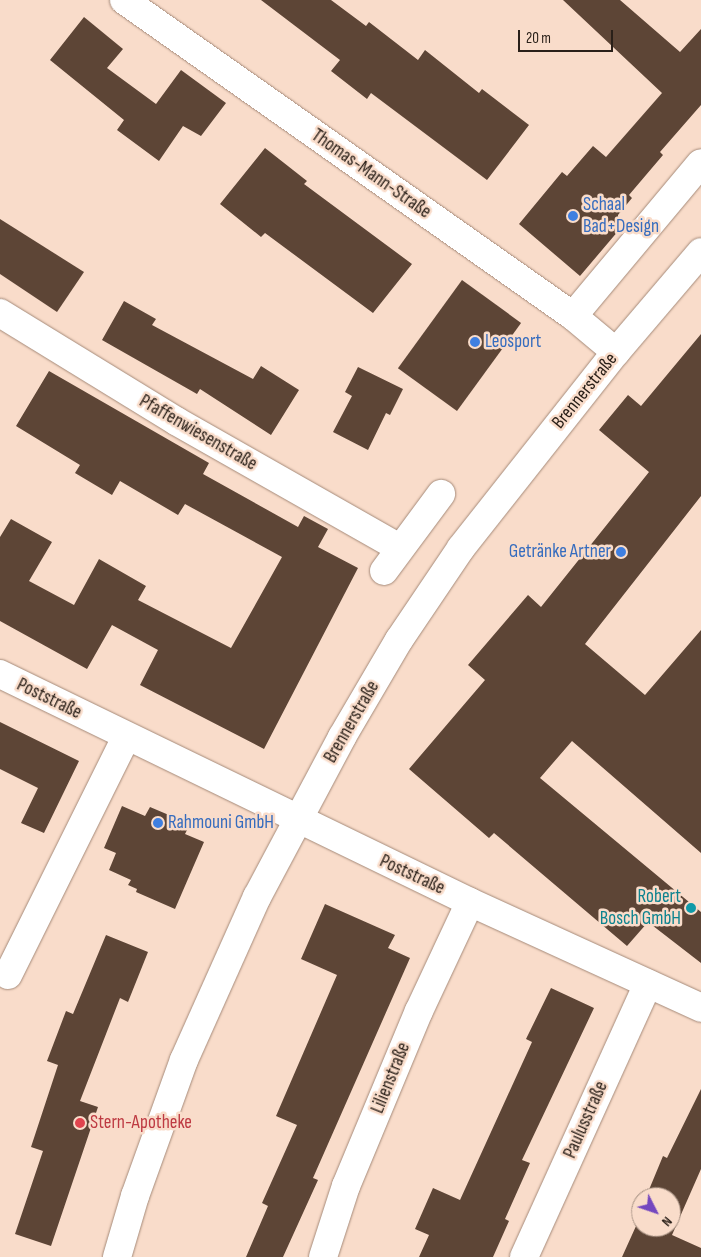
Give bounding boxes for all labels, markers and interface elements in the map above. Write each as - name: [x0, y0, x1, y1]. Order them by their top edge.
- scale bar: [521, 20, 616, 52]
- text: 20 m: [526, 29, 551, 48]
- street label: Thomas-Mann-Straße: [307, 124, 435, 224]
- place label: Schaal Bad+Design: [583, 194, 659, 238]
- marker: Schaal Bad+Design: [567, 210, 579, 222]
- place label: Leosport: [485, 331, 541, 353]
- marker: Leosport: [469, 336, 481, 348]
- street label: Brennerstraße: [548, 348, 622, 434]
- street label: Pfaffenwiesenstraße: [135, 390, 261, 476]
- place label: Getränke Artner: [509, 541, 611, 563]
- marker: Getränke Artner: [615, 546, 627, 558]
- street label: Poststraße: [13, 674, 85, 724]
- street label: Brennerstraße: [319, 677, 385, 767]
- place label: Rahmouni GmbH: [168, 812, 274, 834]
- marker: Rahmouni GmbH: [152, 817, 164, 829]
- street label: Poststraße: [376, 850, 448, 900]
- place label: Robert Bosch GmbH: [600, 886, 681, 930]
- marker: Robert Bosch GmbH: [685, 902, 697, 914]
- street label: Lilienstraße: [366, 1039, 416, 1117]
- street label: Paulusstraße: [559, 1078, 613, 1162]
- place label: Stern-Apotheke: [90, 1112, 192, 1134]
- marker: Stern-Apotheke: [74, 1117, 86, 1129]
- north arrow: [631, 1187, 681, 1237]
- text: N: [658, 1213, 676, 1230]

